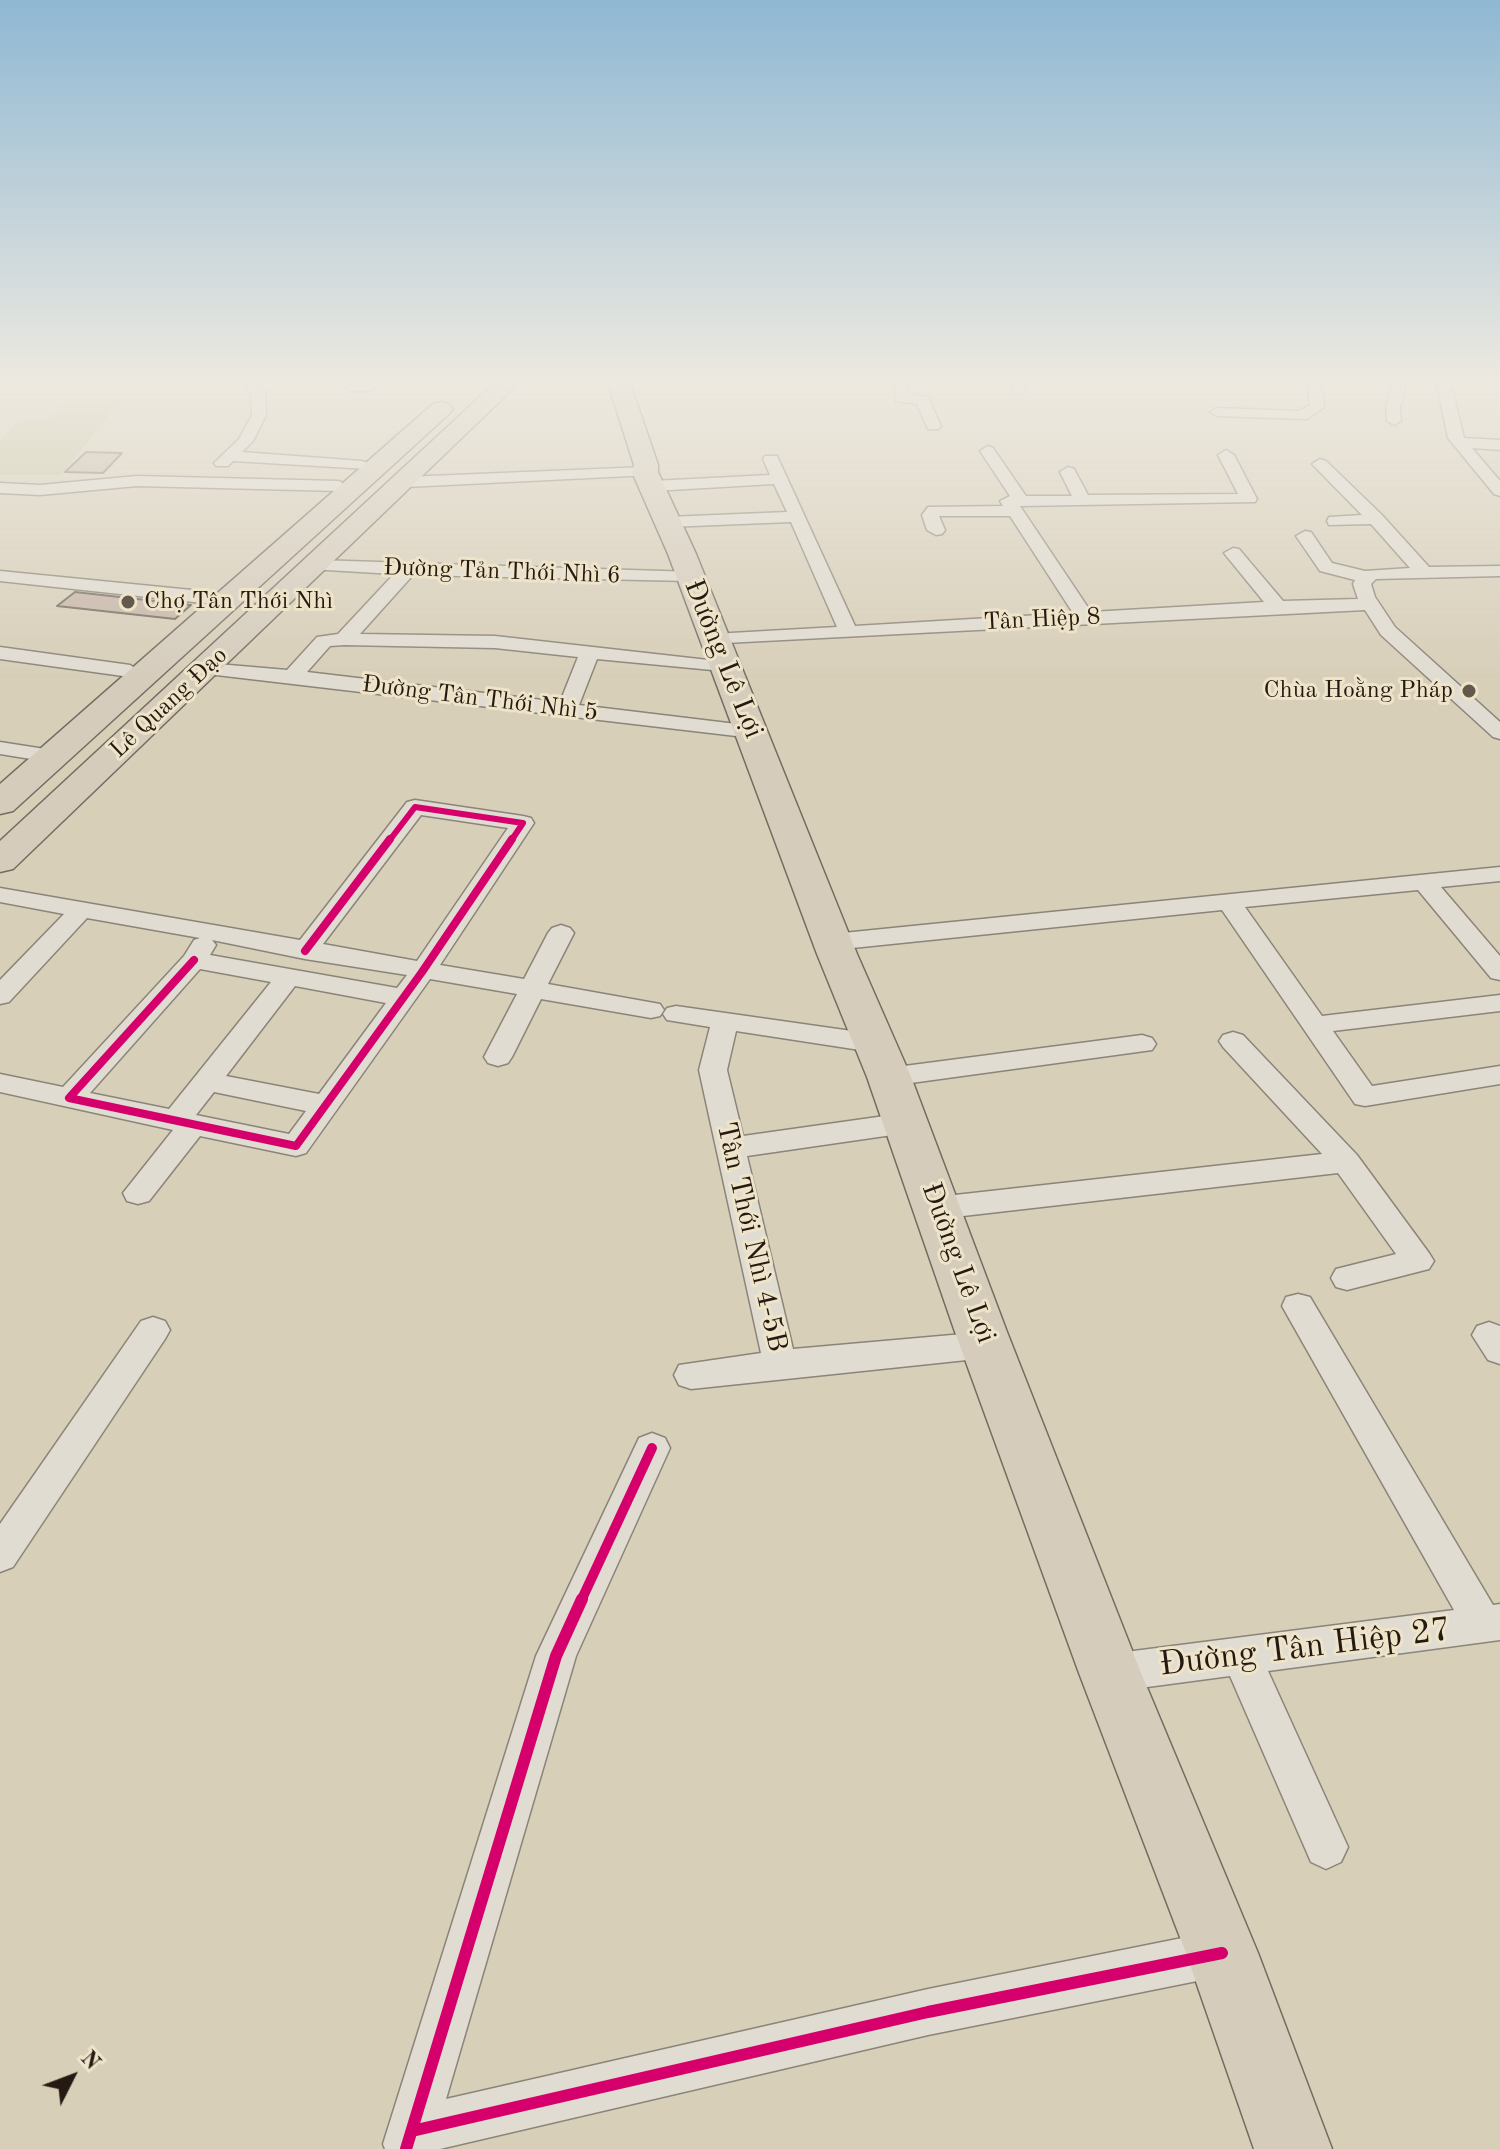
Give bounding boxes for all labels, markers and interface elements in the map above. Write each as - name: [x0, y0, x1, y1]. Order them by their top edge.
- street label: Đường Tản Thới Nhì 6: [383, 553, 621, 591]
- street label: Đường Lê Lợi: [676, 575, 770, 743]
- place label: Chợ Tân Thới Nhì: [144, 588, 333, 616]
- marker: Chợ Tân Thới Nhì: [119, 593, 137, 611]
- street label: Tân Hiệp 8: [983, 603, 1101, 637]
- street label: Lê Quang Đạo: [104, 641, 234, 765]
- street label: Đường Tân Thới Nhì 5: [360, 670, 600, 728]
- place label: Chùa Hoằng Pháp: [1263, 677, 1453, 705]
- marker: Chùa Hoằng Pháp: [1460, 682, 1478, 700]
- street label: Tân Thới Nhì 4-5B: [708, 1119, 794, 1355]
- street label: Đường Lê Lợi: [913, 1178, 1003, 1348]
- street label: Đường Tân Hiệp 27: [1157, 1610, 1453, 1686]
- north arrow: [32, 2037, 112, 2117]
- text: N: [76, 2047, 104, 2075]

